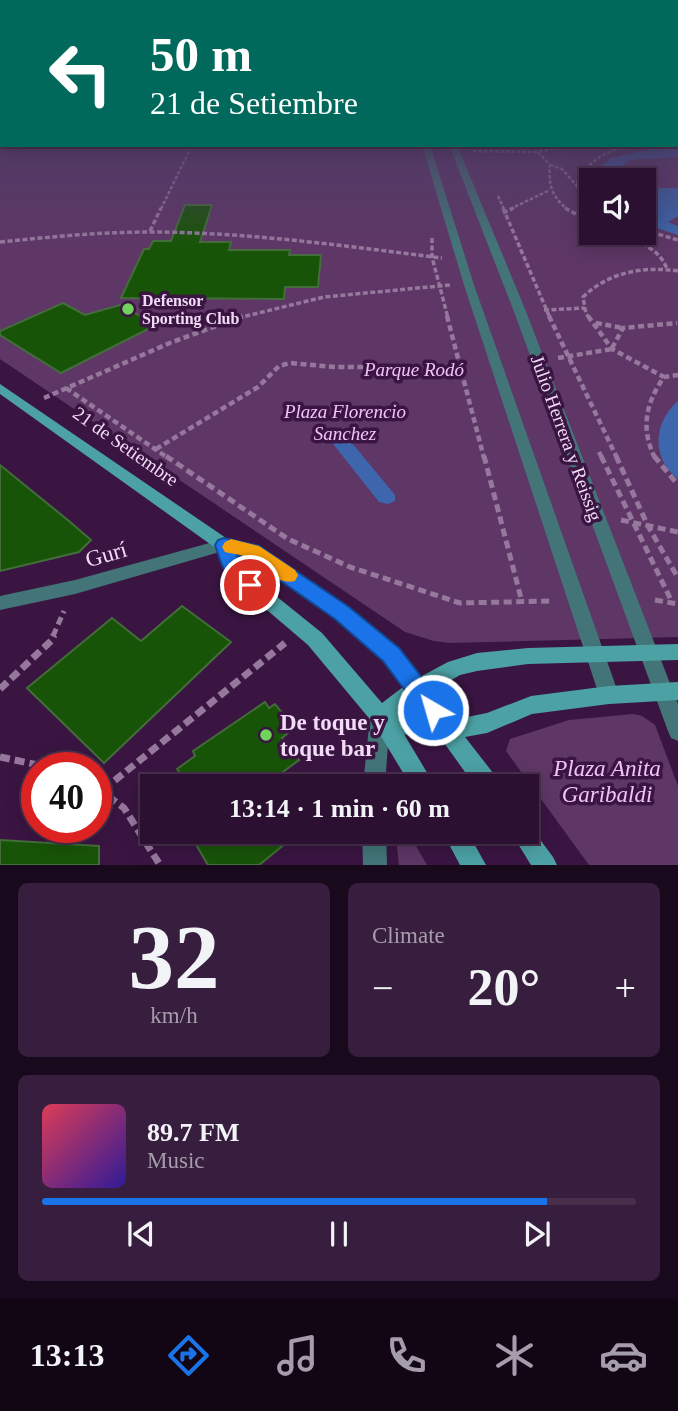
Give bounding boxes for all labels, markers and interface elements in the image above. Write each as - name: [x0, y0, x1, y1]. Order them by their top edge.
- text: 50 m: [150, 27, 252, 82]
- icon: left: [35, 28, 126, 119]
- text: 21 de Setiembre: [150, 85, 358, 121]
- map controls: [579, 168, 656, 245]
- button: sound: [579, 168, 656, 245]
- place label: Defensor Sporting Club: [142, 292, 239, 328]
- marker: Defensor Sporting Club: [120, 301, 136, 317]
- street label: Julio Herrera y Reissig: [527, 353, 606, 524]
- park label: Parque Rodó: [363, 359, 465, 380]
- park label: Plaza Florencio Sanchez: [283, 401, 406, 444]
- street label: 21 de Setiembre: [69, 402, 182, 490]
- street label: Gurí: [82, 536, 130, 572]
- pin: [220, 555, 280, 615]
- icon: arrive: [231, 566, 269, 604]
- position arrow: [396, 673, 470, 747]
- place label: De toque y toque bar: [280, 710, 385, 761]
- marker: De toque y toque bar: [258, 727, 274, 743]
- speed limit sign: 40: [21, 752, 112, 843]
- park label: Plaza Anita Garibaldi: [552, 756, 661, 807]
- text: 13:14 · 1 min · 60 m: [229, 794, 450, 823]
- text: 32: [129, 907, 220, 1008]
- text: Climate: [372, 923, 445, 948]
- text: 20°: [468, 959, 540, 1016]
- text: −: [372, 967, 393, 1009]
- text: +: [615, 967, 636, 1009]
- text: km/h: [150, 1003, 198, 1028]
- text: 89.7 FM: [147, 1118, 239, 1147]
- text: Music: [147, 1148, 205, 1173]
- icon: previous: [122, 1215, 160, 1253]
- icon: pause: [320, 1215, 358, 1253]
- icon: next: [518, 1215, 556, 1253]
- icon: directions: [164, 1331, 213, 1380]
- icon: music: [273, 1331, 322, 1380]
- icon: phone: [382, 1331, 431, 1380]
- icon: climate: [490, 1331, 539, 1380]
- icon: car: [599, 1331, 648, 1380]
- text: 13:13: [30, 1337, 105, 1373]

